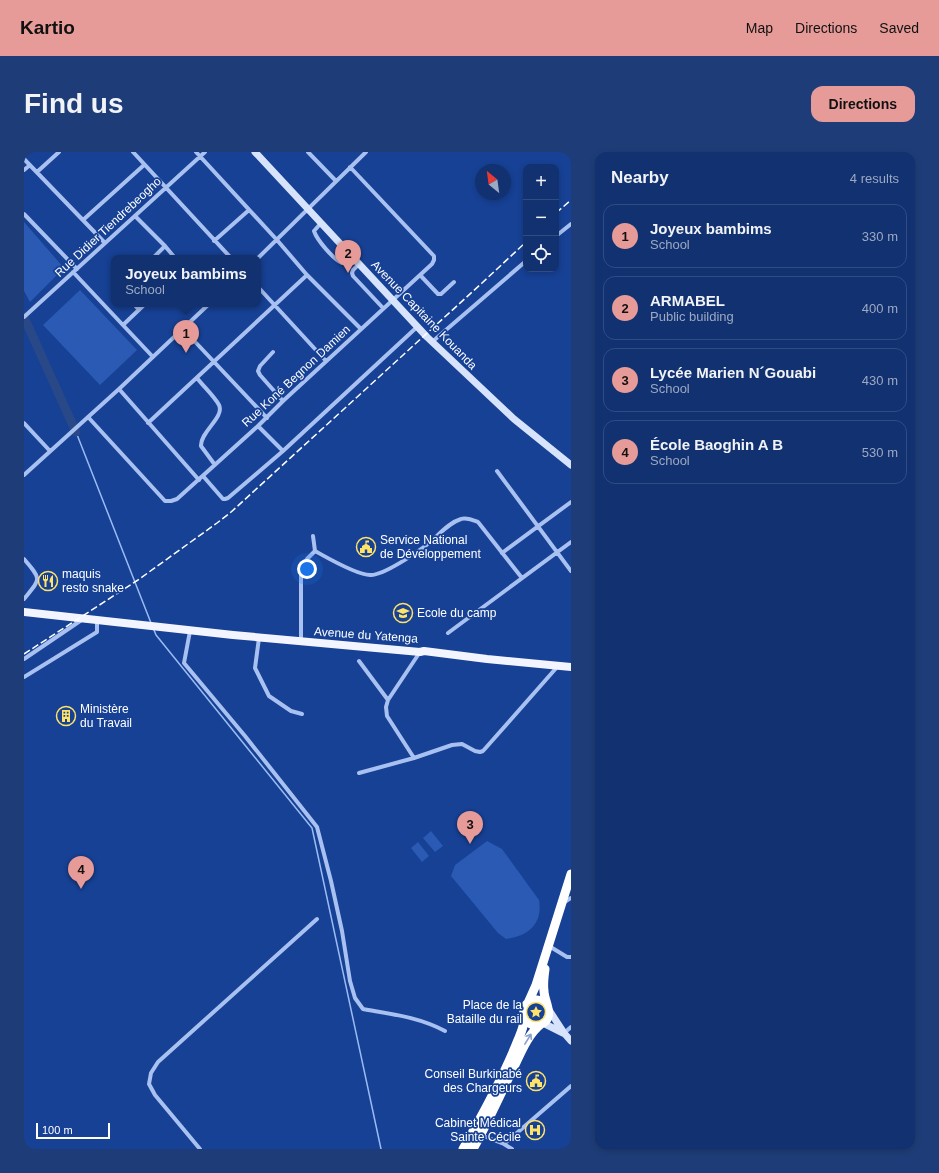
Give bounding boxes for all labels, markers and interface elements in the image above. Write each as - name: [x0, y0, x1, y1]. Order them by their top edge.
- text: Kartio: [20, 17, 75, 38]
- text: Map: [746, 20, 773, 36]
- text: Directions: [795, 20, 857, 36]
- text: Saved: [879, 20, 919, 36]
- button: Directions: [811, 86, 915, 122]
- text: Find us: [24, 88, 124, 119]
- north arrow: [475, 164, 511, 200]
- map controls: [523, 164, 559, 272]
- button: +: [523, 164, 559, 200]
- text: Nearby: [611, 168, 669, 187]
- text: 4 results: [850, 171, 899, 186]
- street label: Rue Didier Tiendrebeogho: [52, 174, 164, 280]
- button: −: [523, 200, 559, 236]
- text: Joyeux bambims: [650, 220, 772, 237]
- text: 1: [621, 229, 629, 244]
- text: 330 m: [862, 229, 898, 244]
- button: locate: [523, 236, 559, 272]
- text: School: [650, 237, 690, 252]
- pin: 2: [335, 240, 361, 273]
- popup: [111, 255, 261, 307]
- street label: Avenue Capitaine Kouanda: [368, 258, 480, 373]
- text: Joyeux bambims: [125, 265, 247, 282]
- text: School: [125, 282, 165, 297]
- text: ARMABEL: [650, 292, 725, 309]
- text: 2: [621, 301, 629, 316]
- text: 400 m: [862, 301, 898, 316]
- text: Public building: [650, 309, 734, 324]
- pin: 1: [173, 320, 199, 353]
- street label: Rue Koné Begnon Damien: [239, 322, 353, 430]
- text: Lycée Marien N´Gouabi: [650, 364, 816, 381]
- text: 3: [621, 373, 629, 388]
- text: 430 m: [862, 373, 898, 388]
- text: School: [650, 381, 690, 396]
- text: École Baoghin A B: [650, 436, 783, 453]
- text: 4: [621, 445, 629, 460]
- text: 530 m: [862, 445, 898, 460]
- text: School: [650, 453, 690, 468]
- place label: Service National de Développement: [380, 533, 481, 561]
- public building icon: Service National de Développement: [355, 536, 377, 558]
- your location: [297, 559, 317, 579]
- place label: maquis resto snake: [62, 567, 124, 595]
- restaurant icon: maquis resto snake: [37, 570, 59, 592]
- school or university icon: Ecole du camp: [392, 602, 414, 624]
- place label: Ecole du camp: [417, 606, 497, 620]
- street label: Avenue du Yatenga: [314, 624, 419, 646]
- place label: Ministère du Travail: [80, 702, 132, 730]
- building icon: Ministère du Travail: [55, 705, 77, 727]
- pin: 3: [457, 811, 483, 844]
- pin: 4: [68, 856, 94, 889]
- place label: Place de la Bataille du rail: [447, 998, 522, 1026]
- place icon: Place de la Bataille du rail: [525, 1001, 547, 1023]
- one-way arrow: [525, 1033, 533, 1045]
- place label: Conseil Burkinabé des Chargeurs: [425, 1067, 522, 1095]
- public building icon: Conseil Burkinabé des Chargeurs: [525, 1070, 547, 1092]
- place label: Cabinet Médical Sainte Cécile: [435, 1116, 521, 1144]
- hospital icon: Cabinet Médical Sainte Cécile: [524, 1119, 546, 1141]
- scale bar: [36, 1121, 110, 1140]
- text: 100 m: [42, 1124, 73, 1136]

